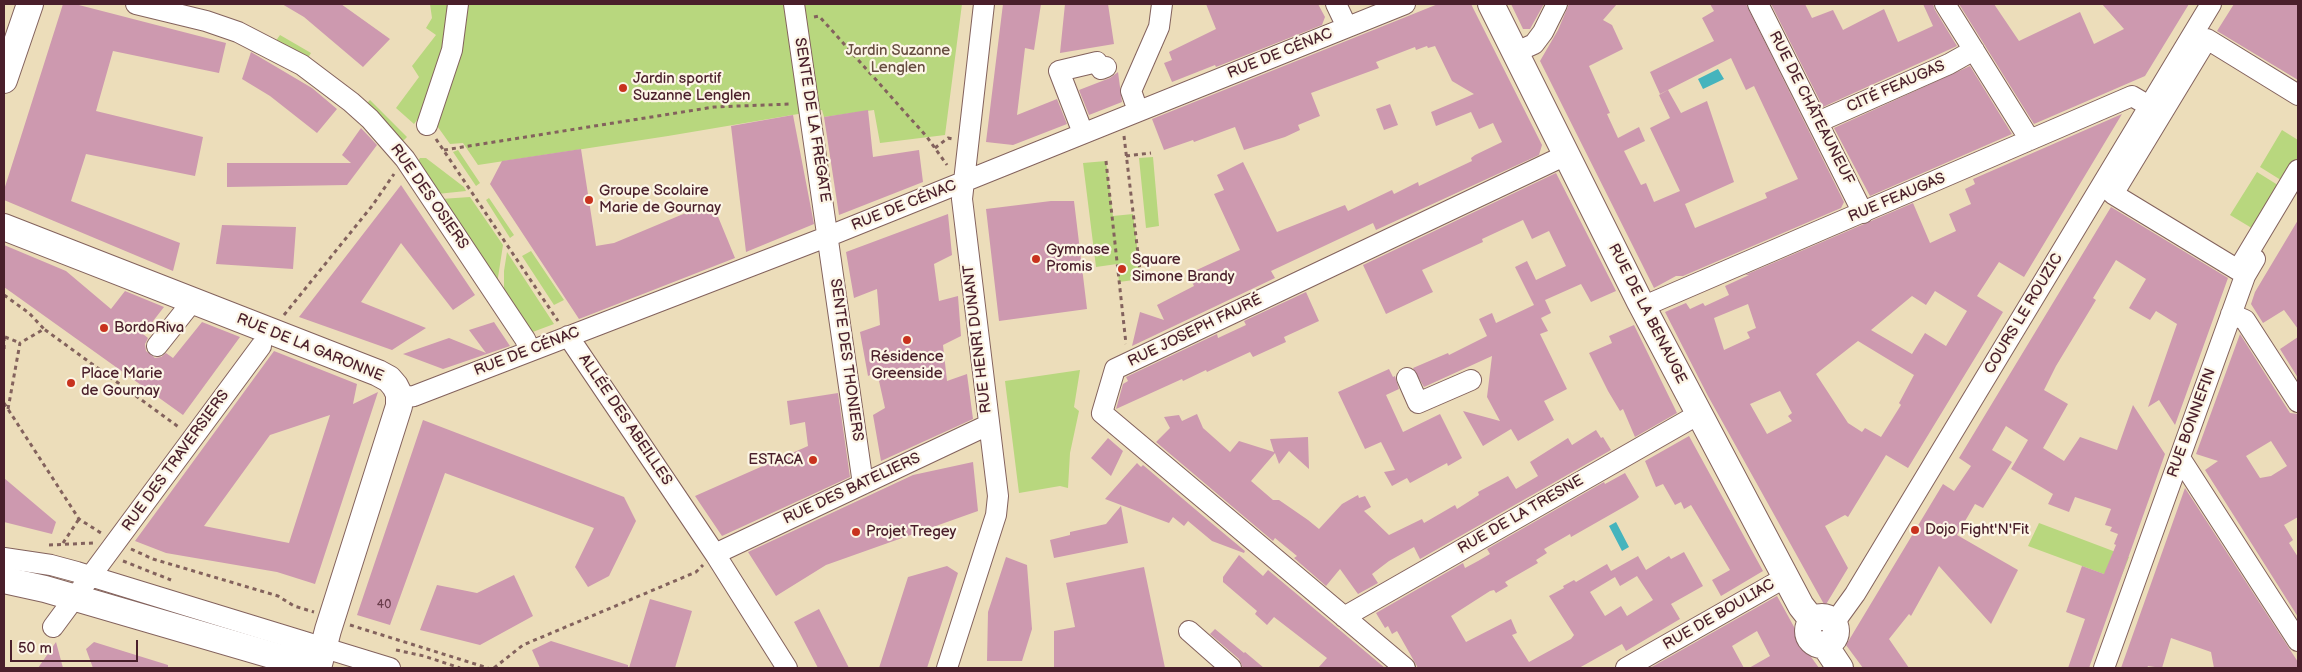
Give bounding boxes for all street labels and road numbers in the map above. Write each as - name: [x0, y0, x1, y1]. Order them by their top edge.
- street label: RUE DE CÉNAC: [1225, 25, 1335, 83]
- street label: RUE DE CHÂTEAUNEUF: [1765, 29, 1857, 187]
- street label: SENTE DE LA FRÉGATE: [790, 36, 834, 204]
- street label: CITÉ FEAUGAS: [1844, 57, 1948, 117]
- street label: RUE DES OSIERS: [386, 141, 472, 253]
- street label: RUE FEAUGAS: [1846, 170, 1948, 226]
- street label: RUE DE CÉNAC: [849, 177, 959, 235]
- street label: RUE DE LA BENAUGE: [1604, 241, 1690, 387]
- street label: COURS LE ROUZIC: [1981, 251, 2067, 377]
- street label: RUE HENRI DUNANT: [960, 264, 996, 414]
- street label: SENTE DES THONIERS: [826, 277, 866, 443]
- street label: RUE JOSEPH FAURÉ: [1125, 291, 1265, 371]
- street label: RUE DE LA GARONNE: [234, 310, 386, 386]
- street label: RUE DE CÉNAC: [472, 324, 582, 380]
- street label: ALLÉE DES ABEILLES: [574, 351, 676, 489]
- street label: RUE BONNEFIN: [2164, 366, 2220, 480]
- street label: RUE DES TRAVERSIERS: [119, 387, 233, 535]
- street label: RUE DES BATELIERS: [781, 449, 923, 529]
- street label: RUE DE LA TRESNE: [1455, 472, 1587, 558]
- street label: RUE DE BOULIAC: [1660, 576, 1778, 654]

